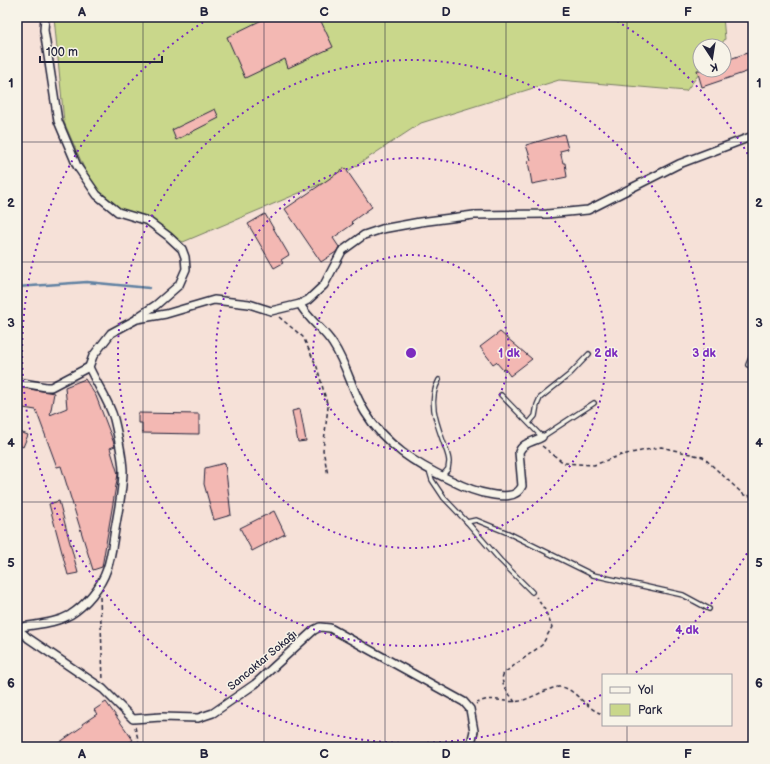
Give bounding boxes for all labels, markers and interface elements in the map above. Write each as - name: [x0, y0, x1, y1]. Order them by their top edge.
- text: A: [77, 4, 86, 20]
- text: B: [199, 4, 209, 20]
- text: C: [319, 4, 329, 20]
- text: D: [441, 4, 451, 20]
- text: E: [562, 4, 571, 20]
- text: F: [684, 4, 692, 20]
- scale bar: [40, 38, 162, 64]
- north arrow: [692, 38, 732, 78]
- text: 100 m: [46, 45, 78, 60]
- text: K: [708, 60, 719, 75]
- text: 1: [8, 75, 14, 91]
- text: 1: [756, 75, 762, 91]
- text: 2: [7, 195, 15, 211]
- text: 2: [755, 195, 763, 211]
- text: 3: [7, 315, 15, 331]
- text: 3: [755, 315, 763, 331]
- centre of rings: [404, 346, 418, 360]
- text: 1 dk: [498, 346, 521, 361]
- text: 2 dk: [594, 346, 619, 361]
- text: 3 dk: [692, 346, 716, 361]
- text: 4: [7, 435, 15, 451]
- text: 4: [755, 435, 763, 451]
- text: 5: [7, 555, 15, 571]
- text: 5: [755, 555, 763, 571]
- text: 4 dk: [675, 623, 700, 638]
- street label: Sancaktar Sokağı: [225, 628, 300, 693]
- legend: [602, 674, 732, 726]
- text: 6: [7, 675, 15, 691]
- text: 6: [755, 675, 763, 691]
- text: Yol: [637, 683, 653, 698]
- text: Park: [638, 703, 662, 718]
- text: A: [77, 746, 86, 762]
- text: B: [199, 746, 209, 762]
- text: C: [319, 746, 329, 762]
- text: D: [441, 746, 451, 762]
- text: E: [562, 746, 571, 762]
- text: F: [684, 746, 692, 762]

